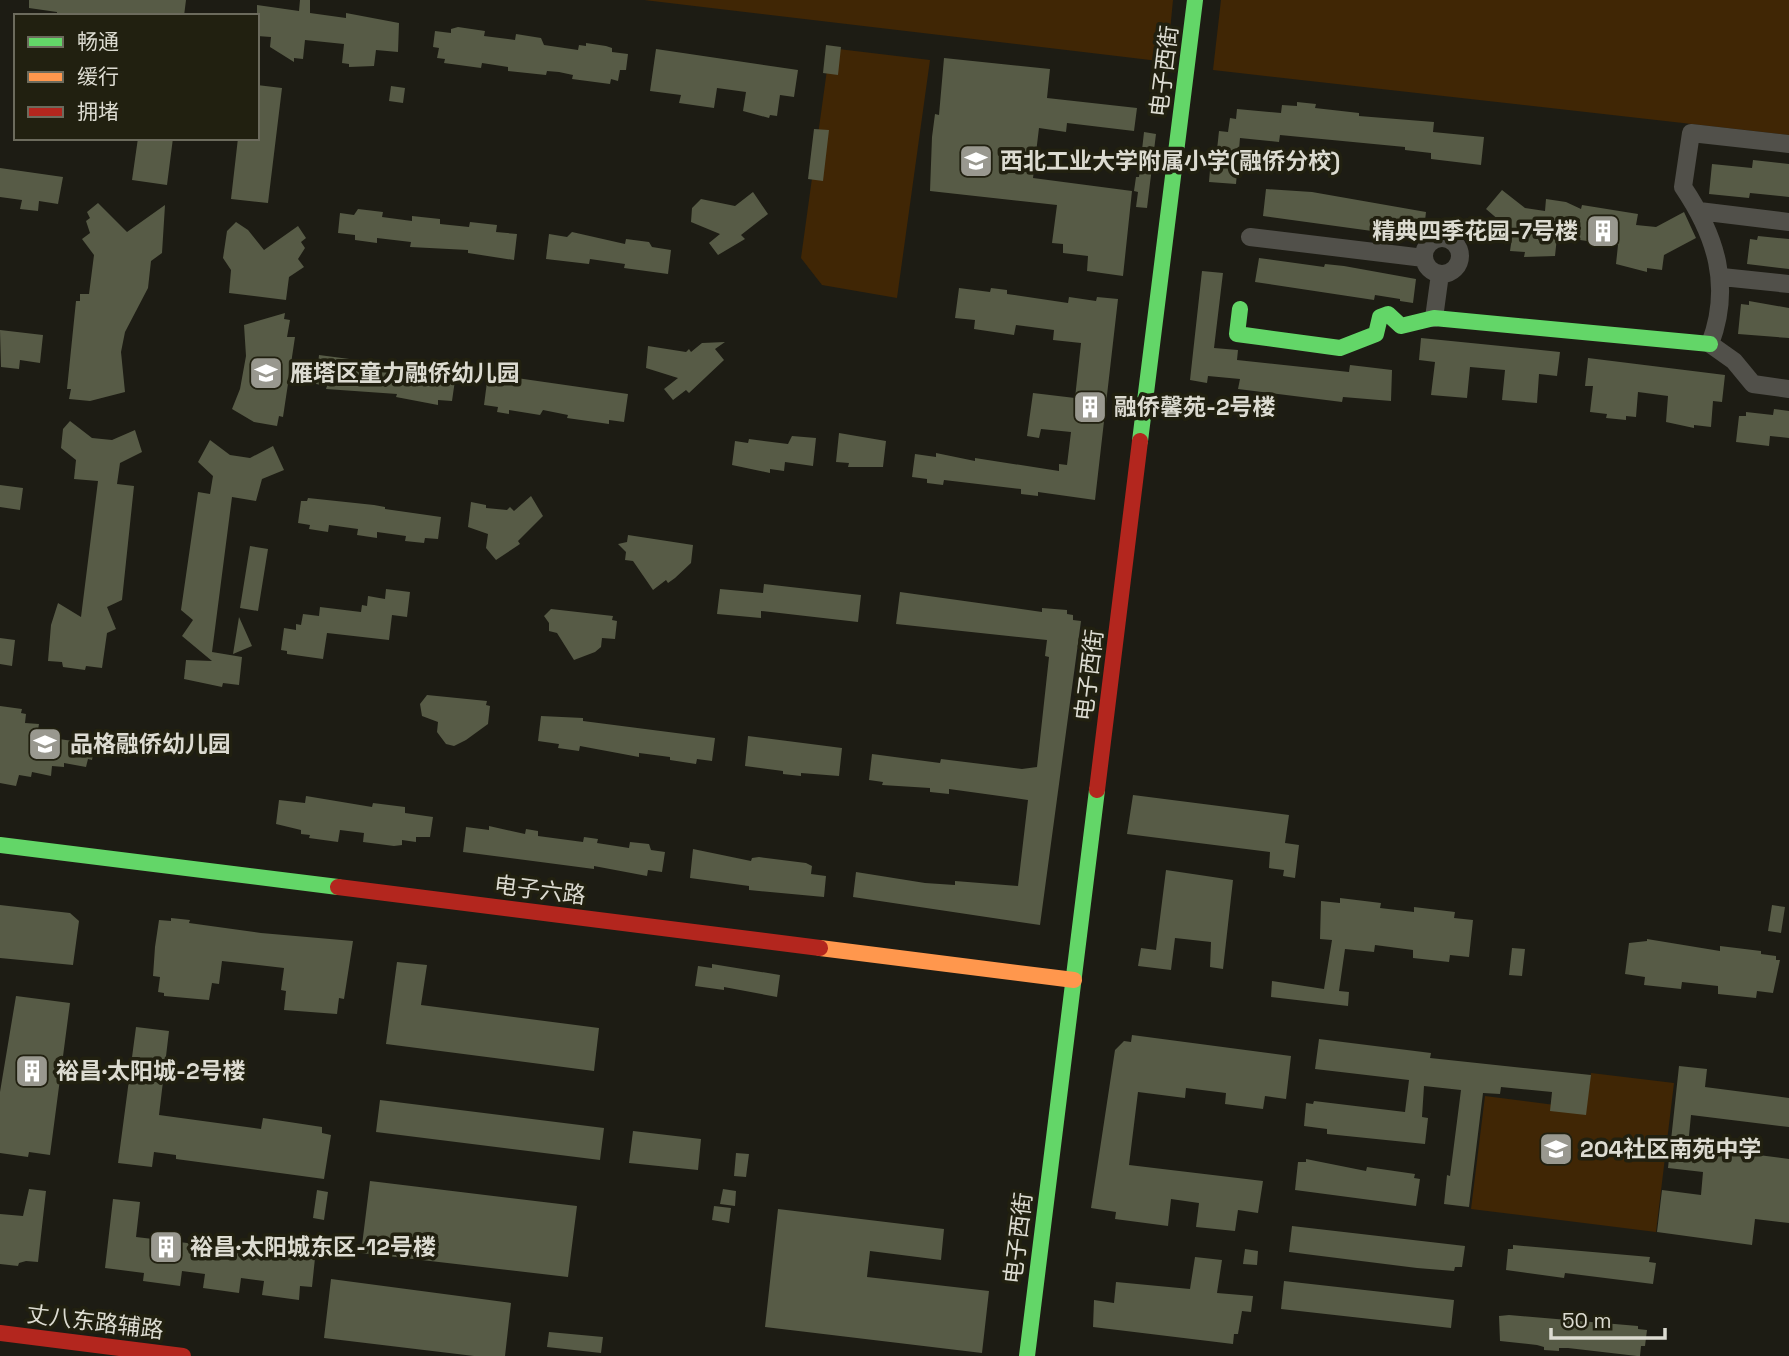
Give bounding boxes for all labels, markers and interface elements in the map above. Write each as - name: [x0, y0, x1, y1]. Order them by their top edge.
- legend: [14, 14, 259, 140]
- street label: 电子西街: [1144, 24, 1184, 118]
- text: 畅通: [77, 28, 119, 55]
- text: 缓行: [77, 63, 119, 90]
- text: 拥堵: [77, 98, 119, 125]
- school or university icon: 西北工业大学附属小学(融侨分校): [957, 142, 995, 180]
- place label: 西北工业大学附属小学(融侨分校): [1000, 146, 1340, 176]
- building icon: 精典四季花园-7号楼: [1584, 212, 1622, 250]
- place label: 精典四季花园-7号楼: [1372, 216, 1578, 246]
- school or university icon: 雁塔区童力融侨幼儿园: [247, 354, 285, 392]
- place label: 雁塔区童力融侨幼儿园: [290, 358, 520, 388]
- building icon: 融侨馨苑-2号楼: [1071, 388, 1109, 426]
- place label: 融侨馨苑-2号楼: [1114, 392, 1276, 422]
- street label: 电子西街: [1069, 628, 1109, 722]
- school or university icon: 品格融侨幼儿园: [26, 725, 64, 763]
- place label: 品格融侨幼儿园: [70, 729, 231, 759]
- street label: 电子六路: [493, 870, 587, 910]
- building icon: 裕昌·太阳城-2号楼: [13, 1052, 51, 1090]
- place label: 裕昌·太阳城-2号楼: [56, 1056, 246, 1086]
- school or university icon: 204社区南苑中学: [1537, 1130, 1575, 1168]
- place label: 204社区南苑中学: [1580, 1134, 1761, 1164]
- street label: 电子西街: [998, 1191, 1038, 1285]
- building icon: 裕昌·太阳城东区-12号楼: [147, 1228, 185, 1266]
- place label: 裕昌·太阳城东区-12号楼: [190, 1232, 436, 1262]
- scale bar: [1551, 1296, 1665, 1340]
- street label: 丈八东路辅路: [25, 1299, 165, 1345]
- text: 50 m: [1562, 1307, 1612, 1334]

